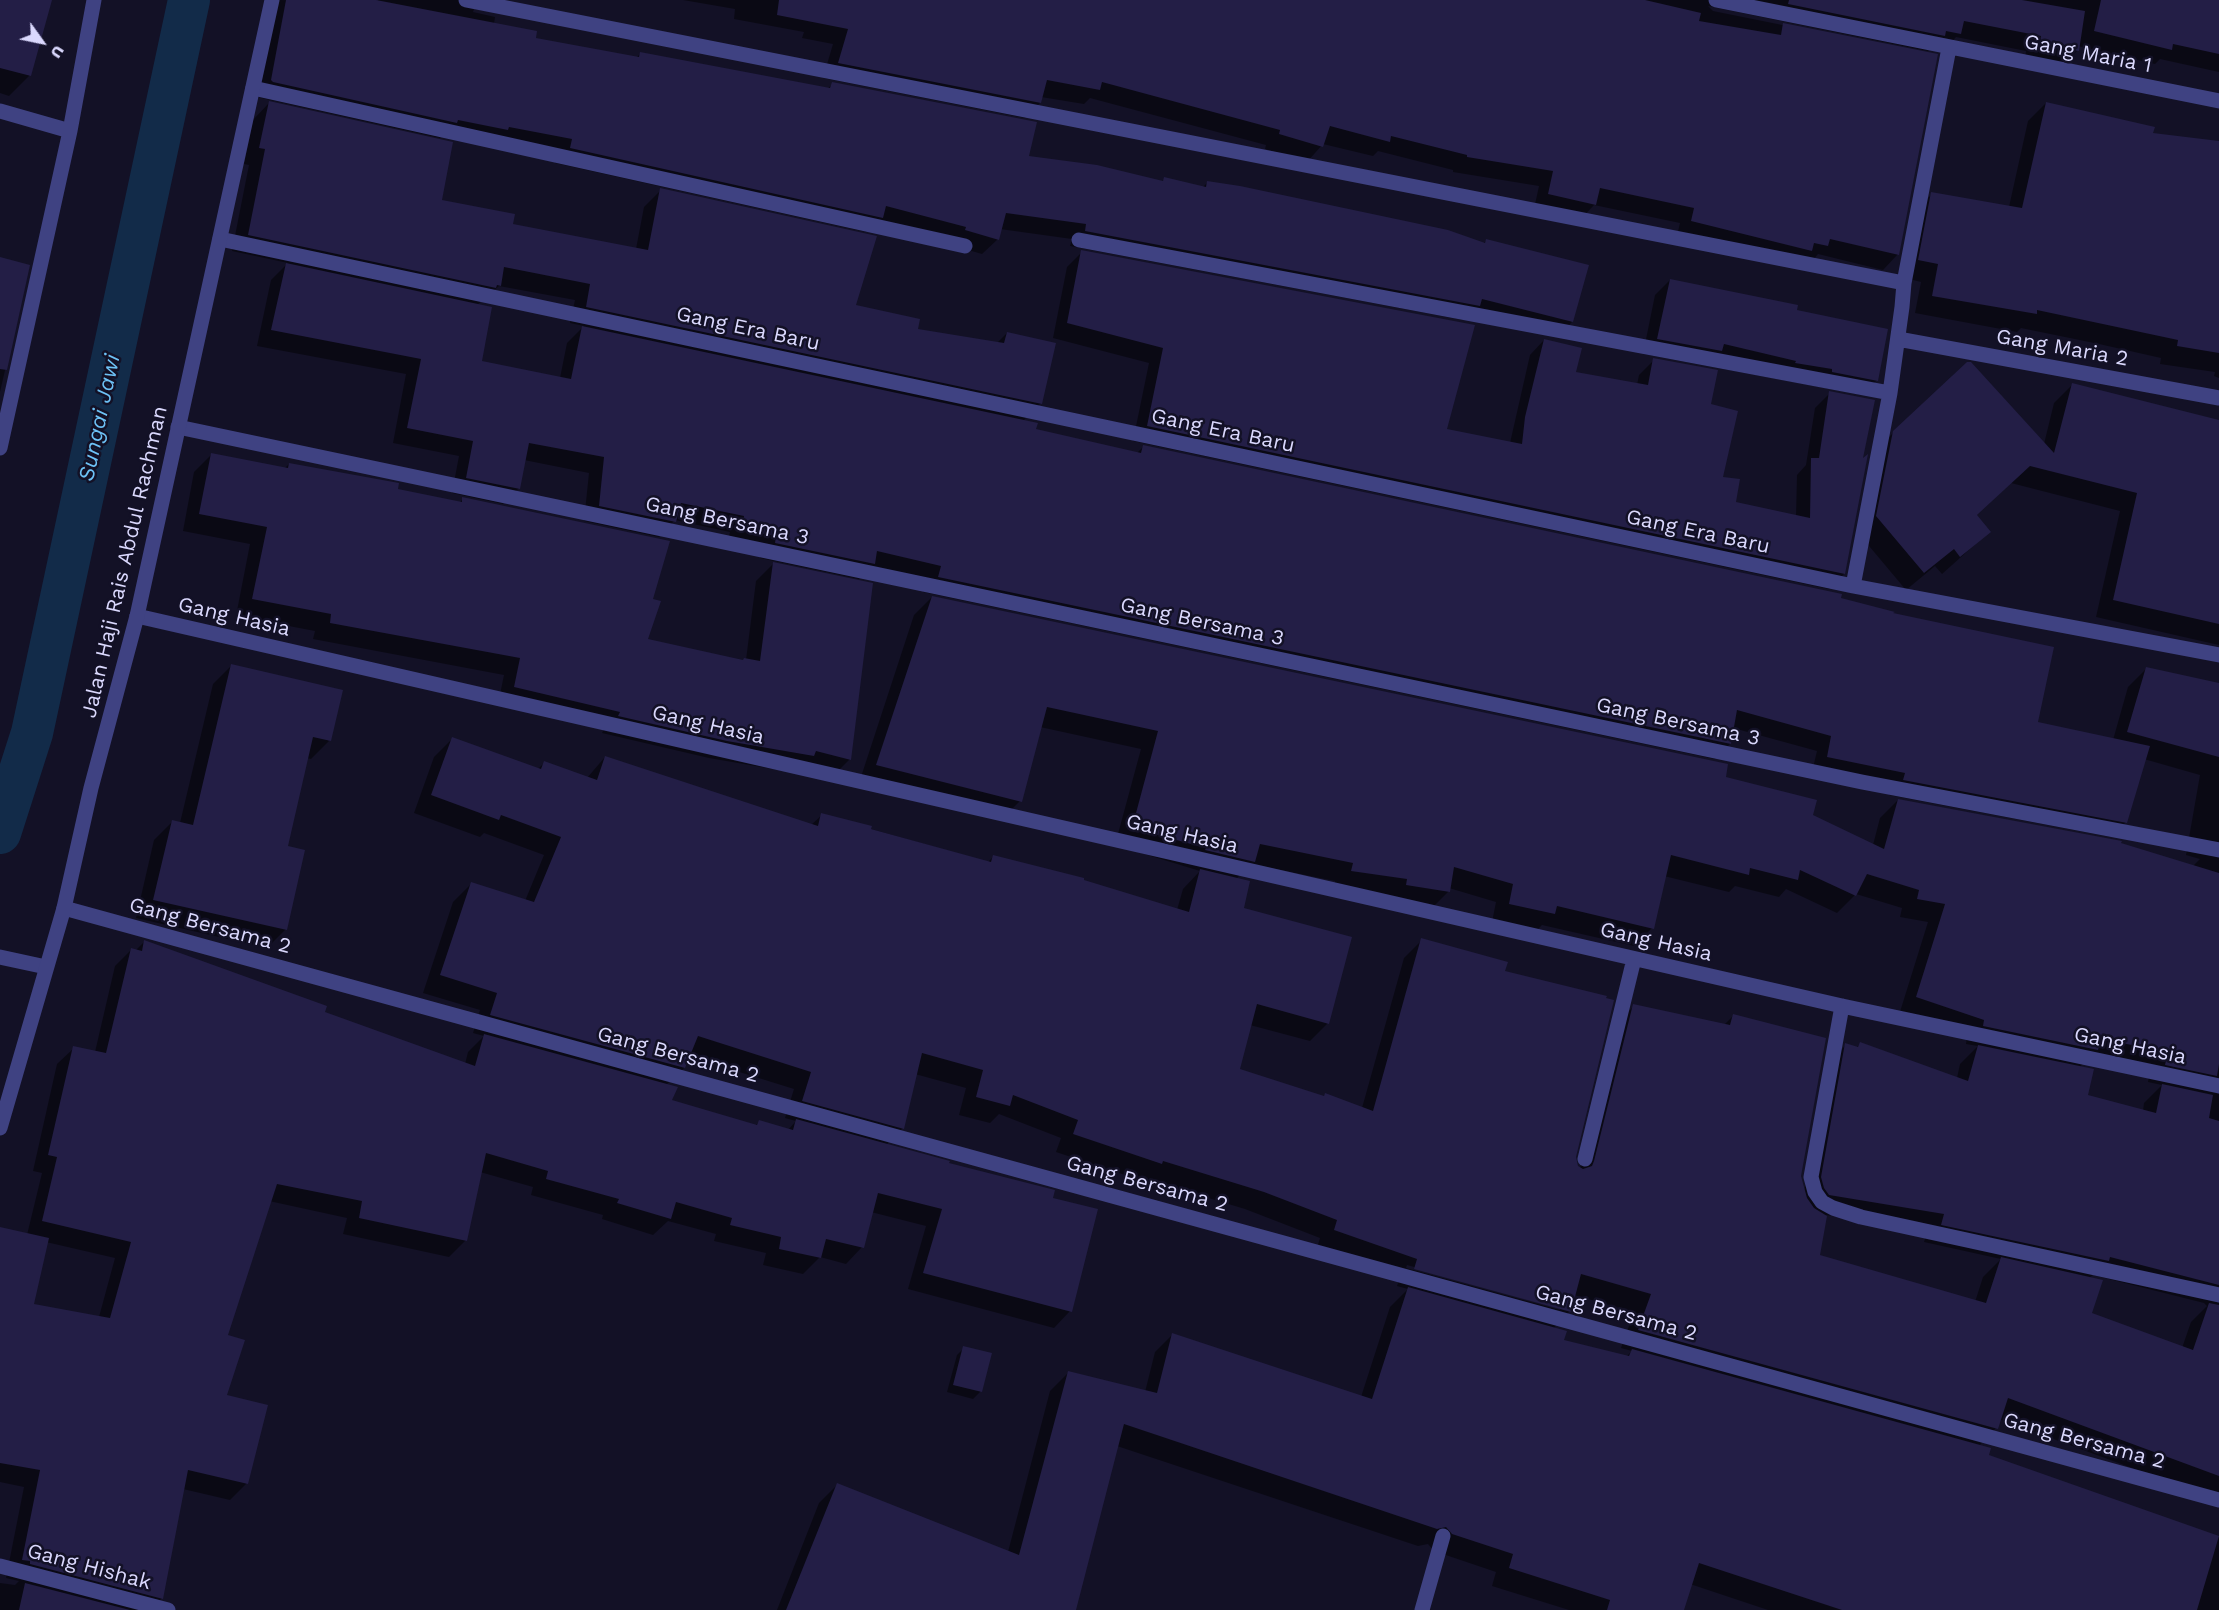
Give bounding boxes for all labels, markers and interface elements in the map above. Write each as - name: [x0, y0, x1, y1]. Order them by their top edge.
- north arrow: [12, 12, 72, 72]
- street label: Gang Maria 1: [2022, 29, 2154, 79]
- text: U: [46, 42, 69, 62]
- street label: Gang Era Baru: [674, 301, 822, 357]
- street label: Gang Maria 2: [1994, 324, 2130, 372]
- water label: Sungai Jawi: [74, 352, 126, 484]
- street label: Gang Era Baru: [1149, 403, 1297, 459]
- street label: Jalan Haji Rais Abdul Rachman: [77, 404, 173, 720]
- street label: Gang Bersama 3: [643, 491, 811, 551]
- street label: Gang Era Baru: [1624, 504, 1772, 560]
- street label: Gang Hasia: [176, 592, 292, 642]
- street label: Gang Bersama 3: [1118, 592, 1286, 652]
- street label: Gang Bersama 3: [1594, 692, 1762, 752]
- street label: Gang Hasia: [650, 700, 766, 750]
- street label: Gang Hasia: [1124, 809, 1240, 859]
- street label: Gang Bersama 2: [126, 892, 294, 960]
- street label: Gang Hasia: [1598, 917, 1714, 967]
- street label: Gang Bersama 2: [594, 1021, 762, 1089]
- street label: Gang Hasia: [2072, 1022, 2188, 1070]
- street label: Gang Bersama 2: [1063, 1150, 1231, 1218]
- street label: Gang Bersama 2: [1532, 1279, 1700, 1347]
- street label: Gang Bersama 2: [2000, 1407, 2168, 1475]
- street label: Gang Hishak: [24, 1538, 154, 1596]

